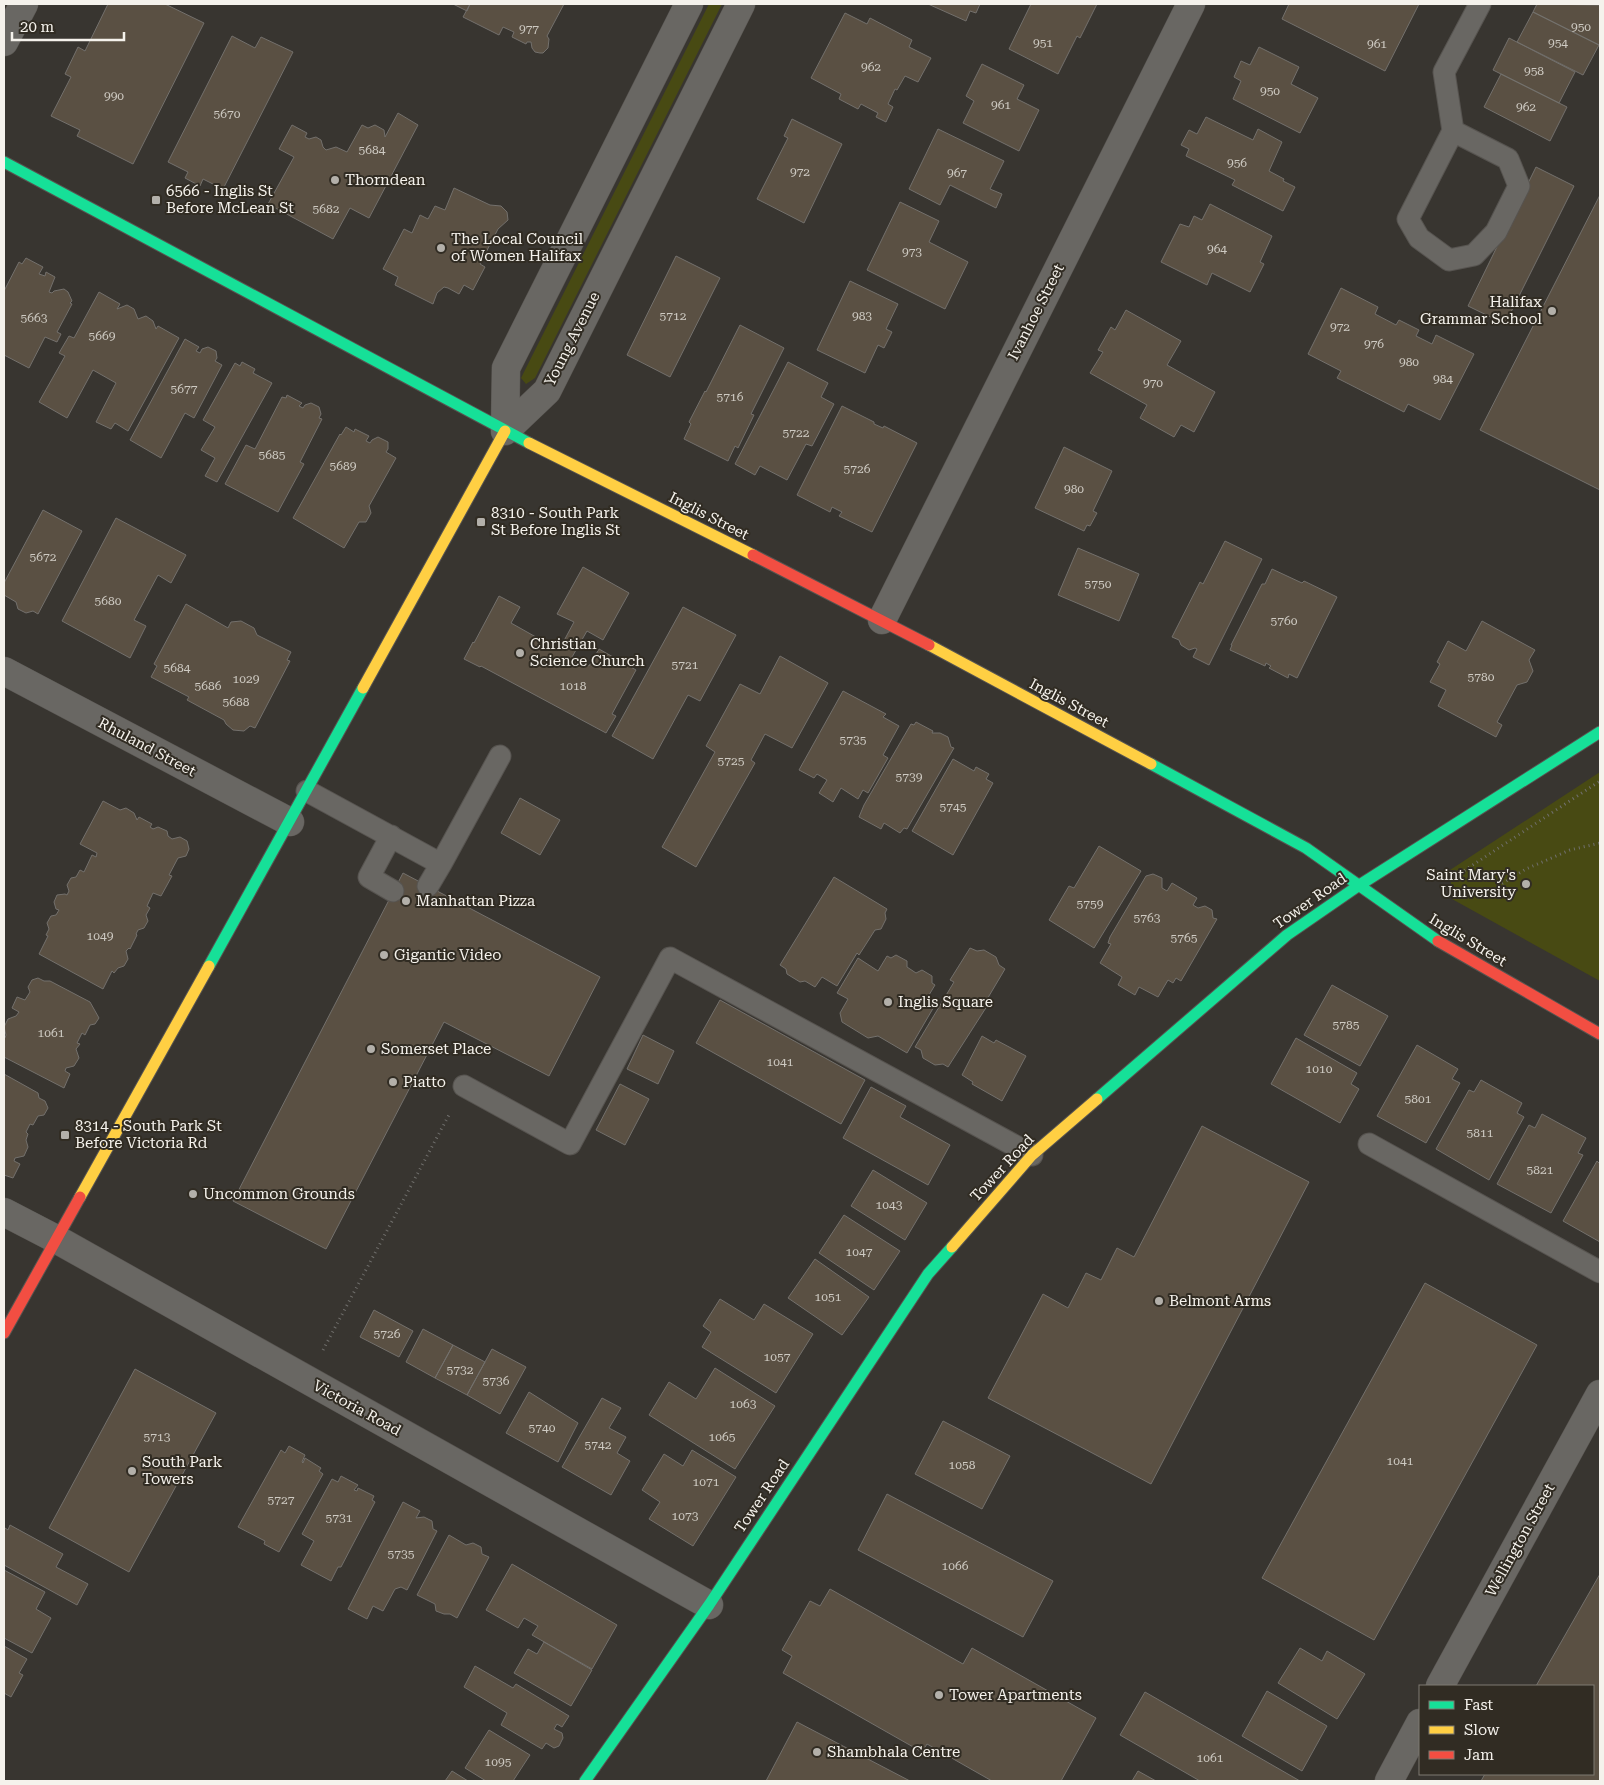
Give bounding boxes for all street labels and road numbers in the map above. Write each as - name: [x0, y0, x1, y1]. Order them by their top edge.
- street label: Ivanhoe Street: [1004, 261, 1068, 363]
- street label: Young Avenue: [540, 289, 604, 389]
- street label: Inglis Street: [666, 488, 752, 544]
- street label: Inglis Street: [1026, 675, 1112, 732]
- street label: Rhuland Street: [95, 714, 199, 781]
- street label: Tower Road: [1270, 869, 1350, 933]
- street label: Inglis Street: [1426, 910, 1510, 970]
- street label: Tower Road: [966, 1130, 1038, 1205]
- street label: Victoria Road: [310, 1376, 405, 1440]
- street label: Tower Road: [731, 1455, 793, 1536]
- street label: Wellington Street: [1482, 1480, 1559, 1600]

